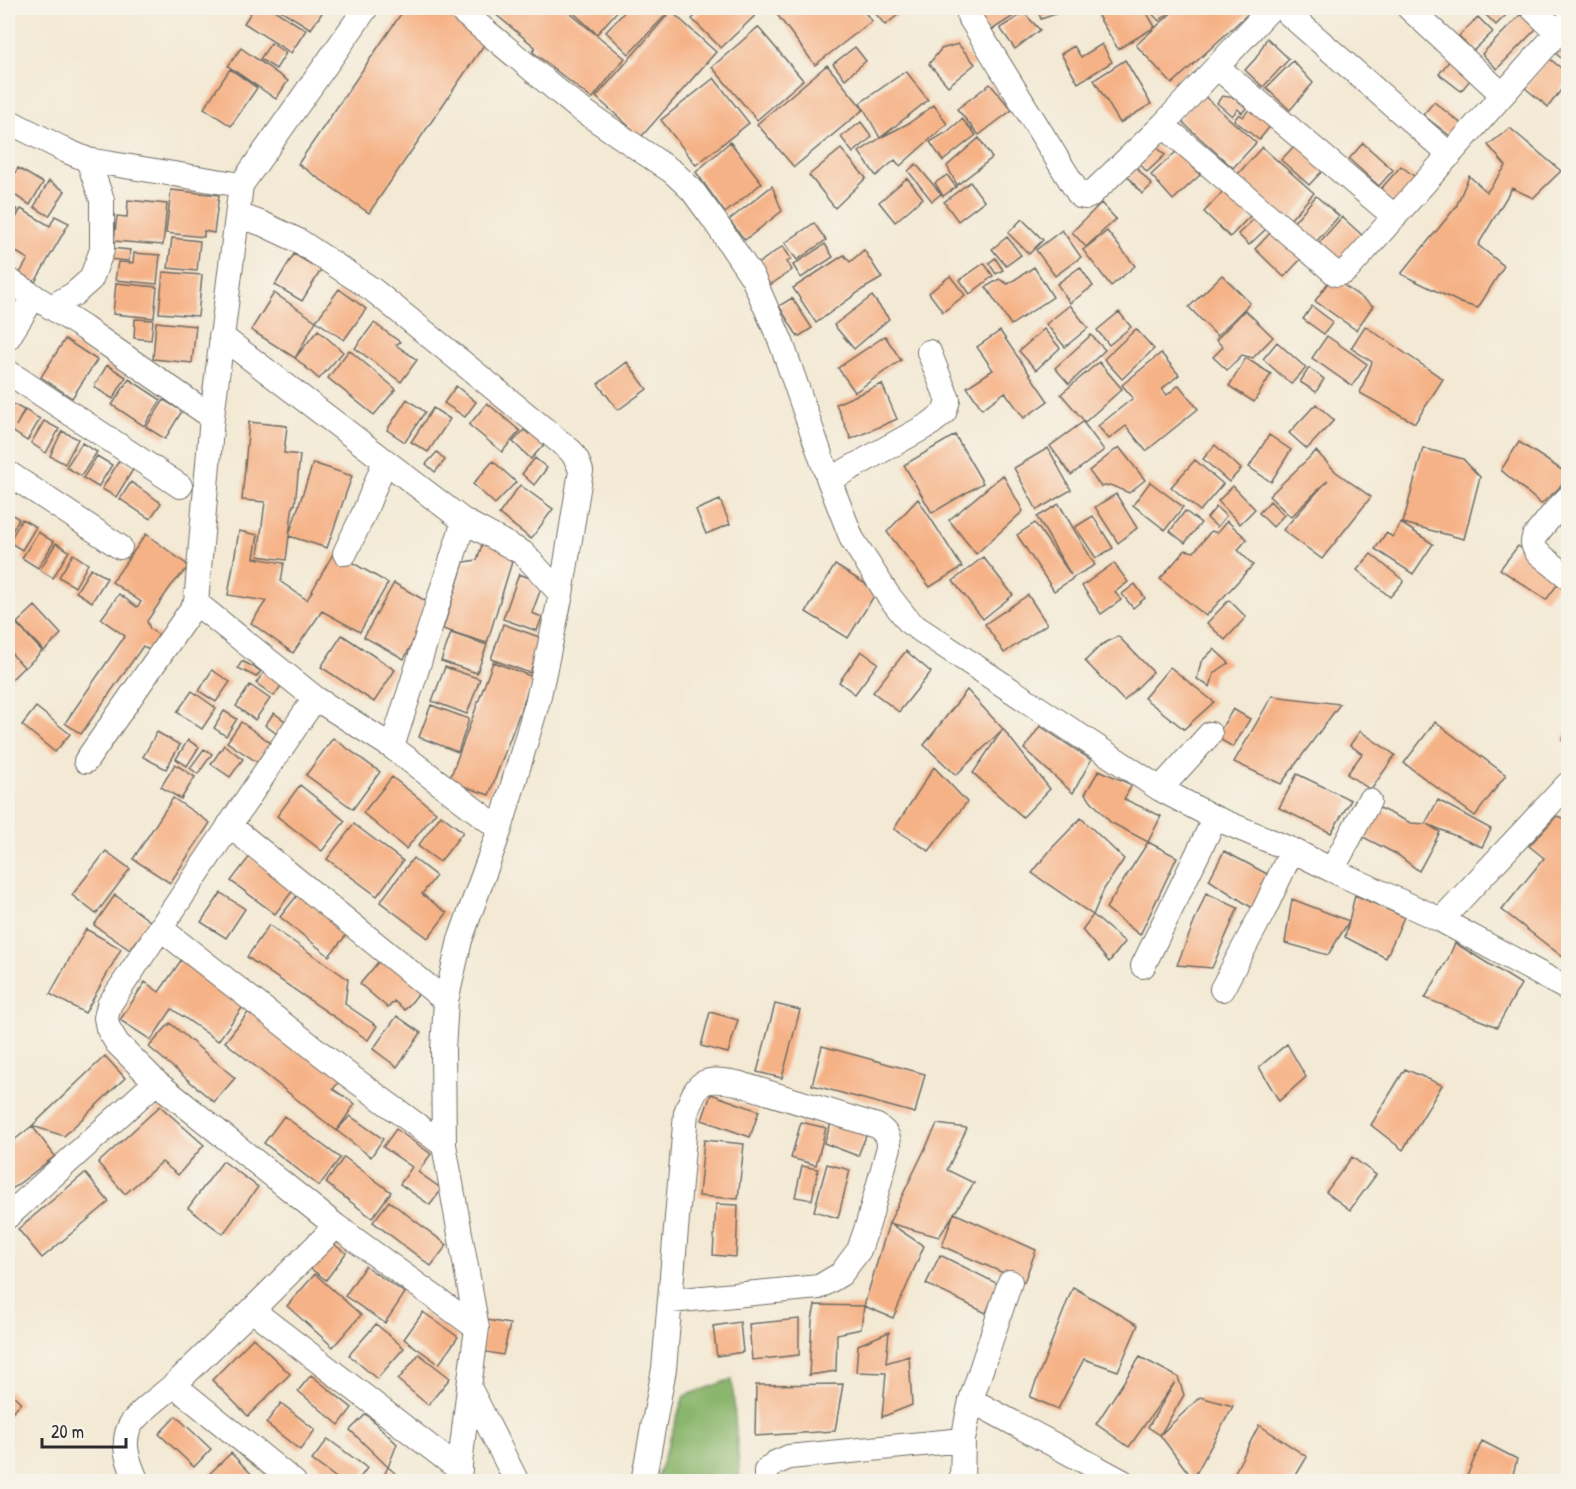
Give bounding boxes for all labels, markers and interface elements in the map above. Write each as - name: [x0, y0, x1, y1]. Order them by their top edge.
- scale bar: [42, 1411, 126, 1449]
- text: 20 m: [51, 1419, 84, 1444]

